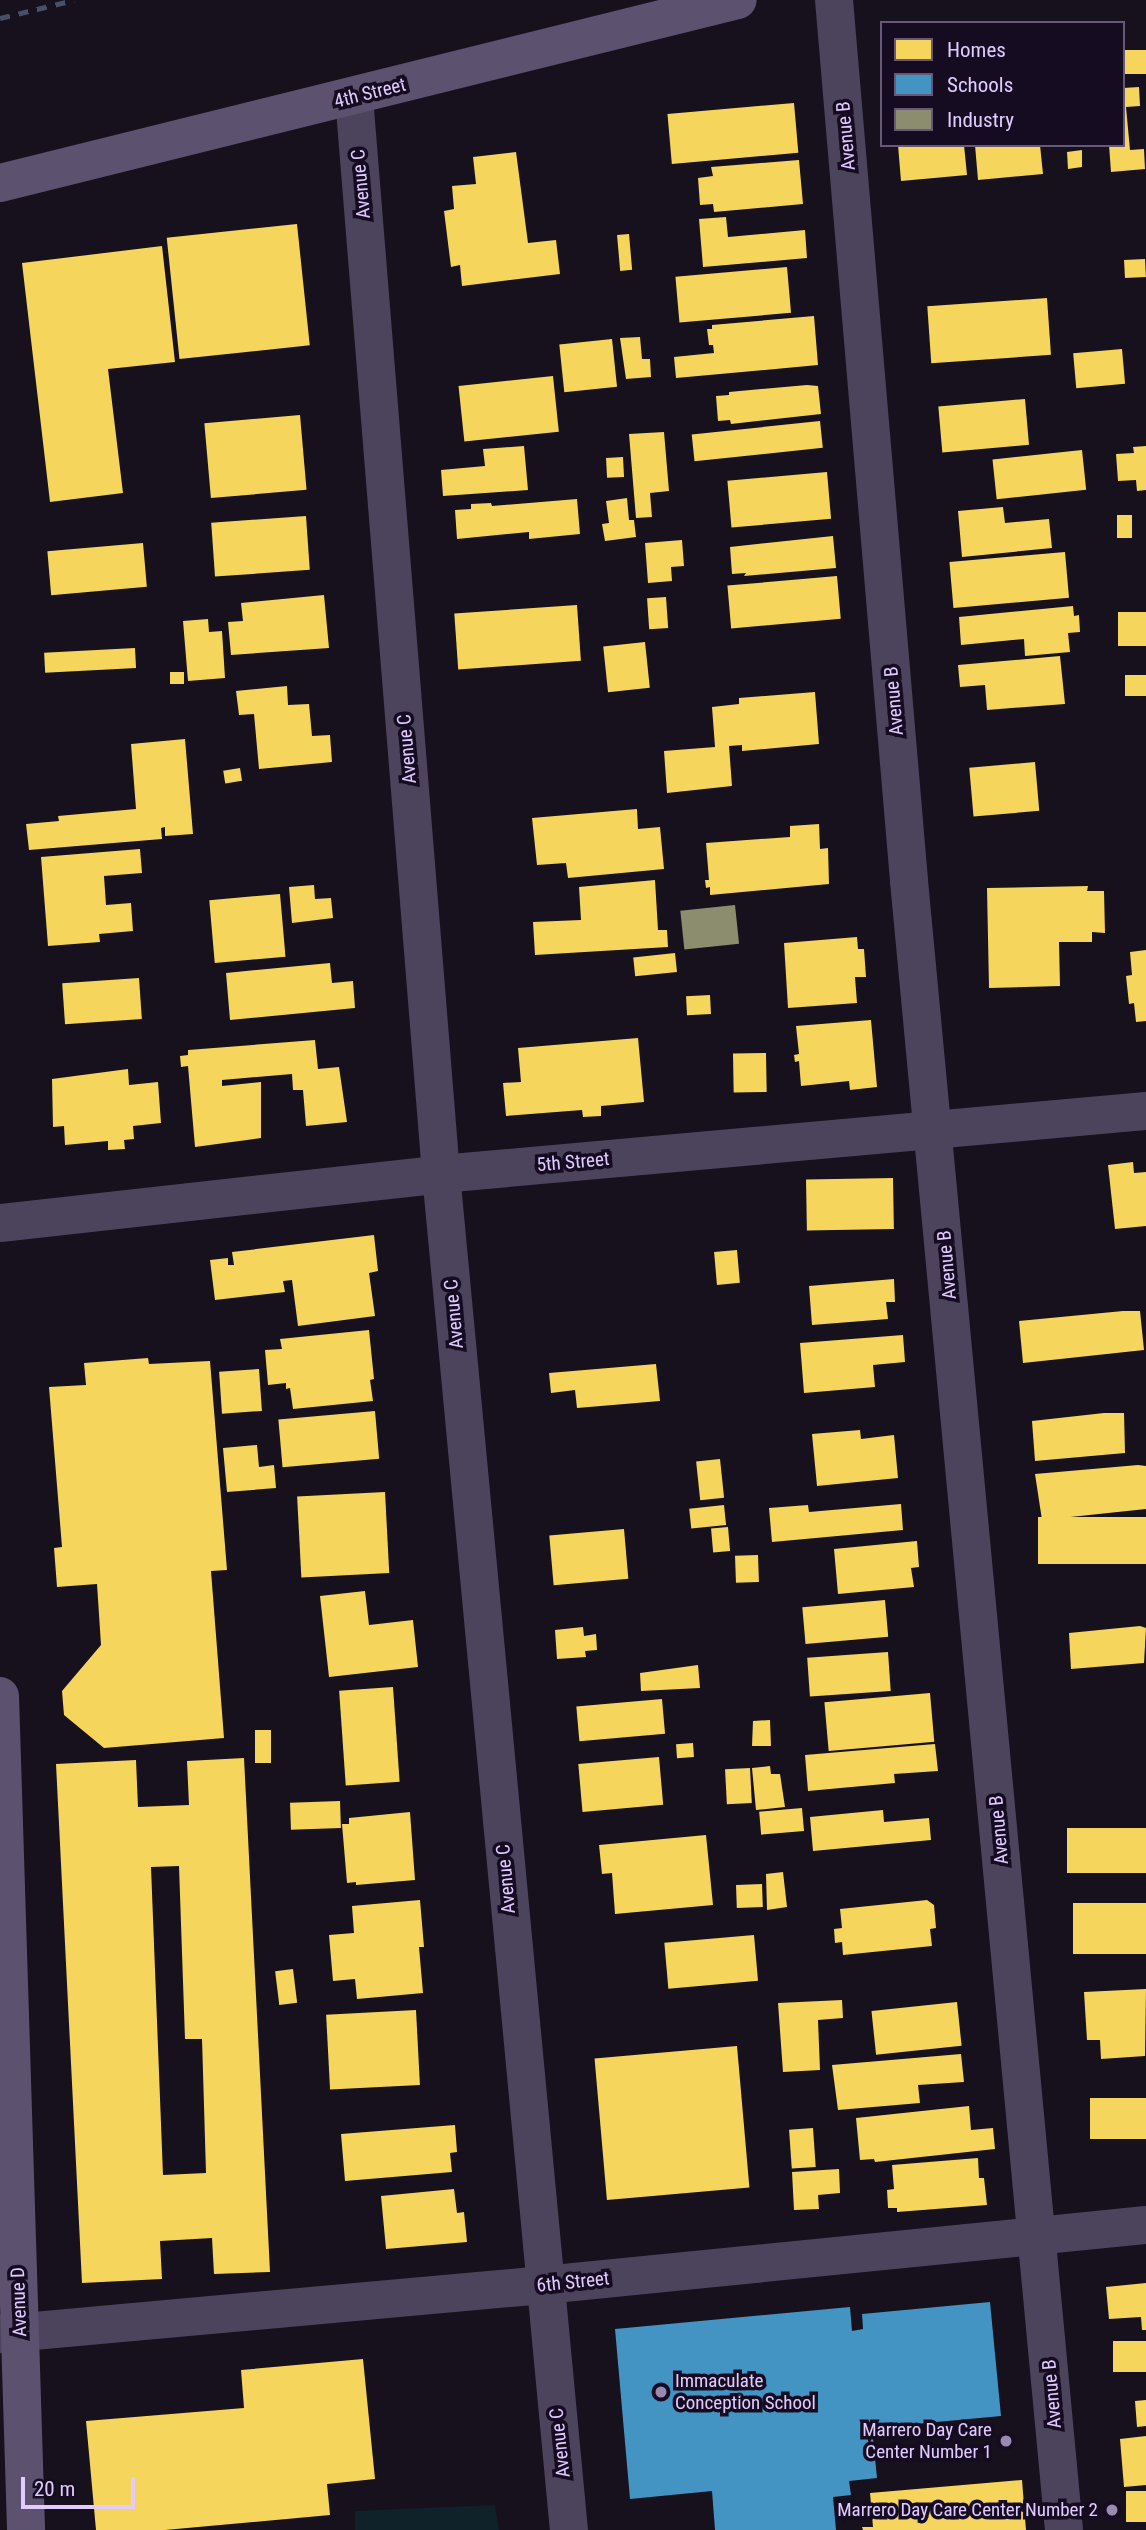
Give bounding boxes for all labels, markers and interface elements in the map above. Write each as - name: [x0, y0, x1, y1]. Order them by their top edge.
- legend: [880, 21, 1125, 147]
- text: Homes: [947, 38, 1006, 62]
- street label: 4th Street: [332, 73, 408, 113]
- text: Schools: [947, 73, 1013, 97]
- street label: Avenue B: [832, 100, 860, 172]
- text: Industry: [947, 108, 1014, 132]
- street label: Avenue C: [347, 148, 375, 220]
- street label: Avenue B: [880, 665, 908, 737]
- street label: Avenue C: [393, 713, 421, 785]
- street label: 5th Street: [536, 1147, 610, 1177]
- street label: Avenue B: [933, 1229, 961, 1301]
- street label: Avenue C: [440, 1278, 468, 1350]
- street label: Avenue B: [985, 1794, 1013, 1866]
- street label: Avenue C: [492, 1843, 520, 1915]
- street label: Avenue D: [6, 2267, 32, 2337]
- street label: 6th Street: [535, 2267, 611, 2297]
- street label: Avenue B: [1038, 2358, 1066, 2430]
- place label: Immaculate Conception School: [675, 2370, 816, 2414]
- marker: Immaculate Conception School: [653, 2384, 669, 2400]
- street label: Avenue C: [545, 2407, 575, 2479]
- place label: Marrero Day Care Center Number 1: [862, 2419, 992, 2463]
- marker: Marrero Day Care Center Number 1: [998, 2433, 1014, 2449]
- scale bar: [24, 2464, 138, 2508]
- text: 20 m: [34, 2477, 75, 2501]
- place label: Marrero Day Care Center Number 2: [837, 2499, 1098, 2521]
- marker: Marrero Day Care Center Number 2: [1104, 2502, 1120, 2518]

